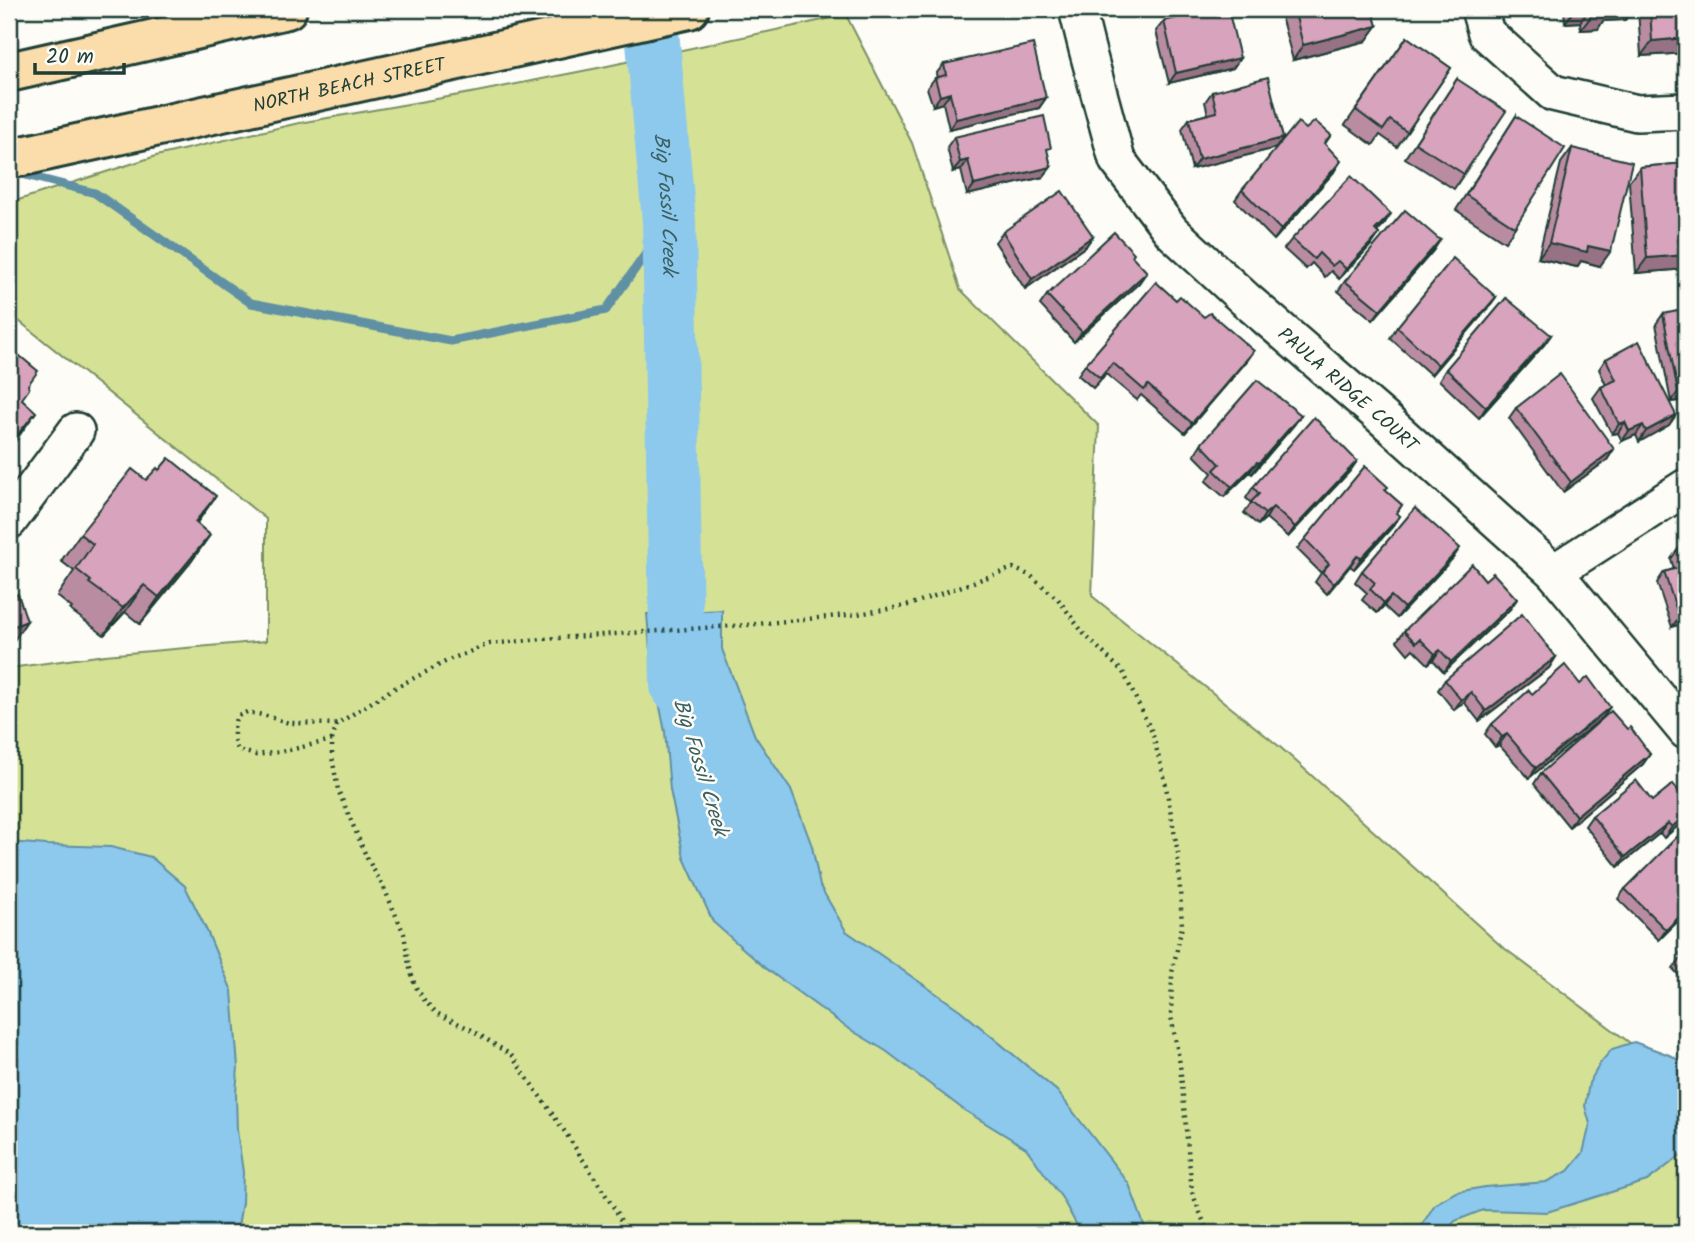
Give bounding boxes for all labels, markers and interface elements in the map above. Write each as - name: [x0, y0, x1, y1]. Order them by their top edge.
- scale bar: [35, 32, 124, 76]
- text: 20 m: [46, 41, 94, 74]
- street label: NORTH BEACH STREET: [250, 50, 450, 122]
- water label: Big Fossil Creek: [643, 132, 685, 279]
- street label: PAULA RIDGE COURT: [1270, 321, 1426, 461]
- water label: Big Fossil Creek: [663, 695, 737, 843]

